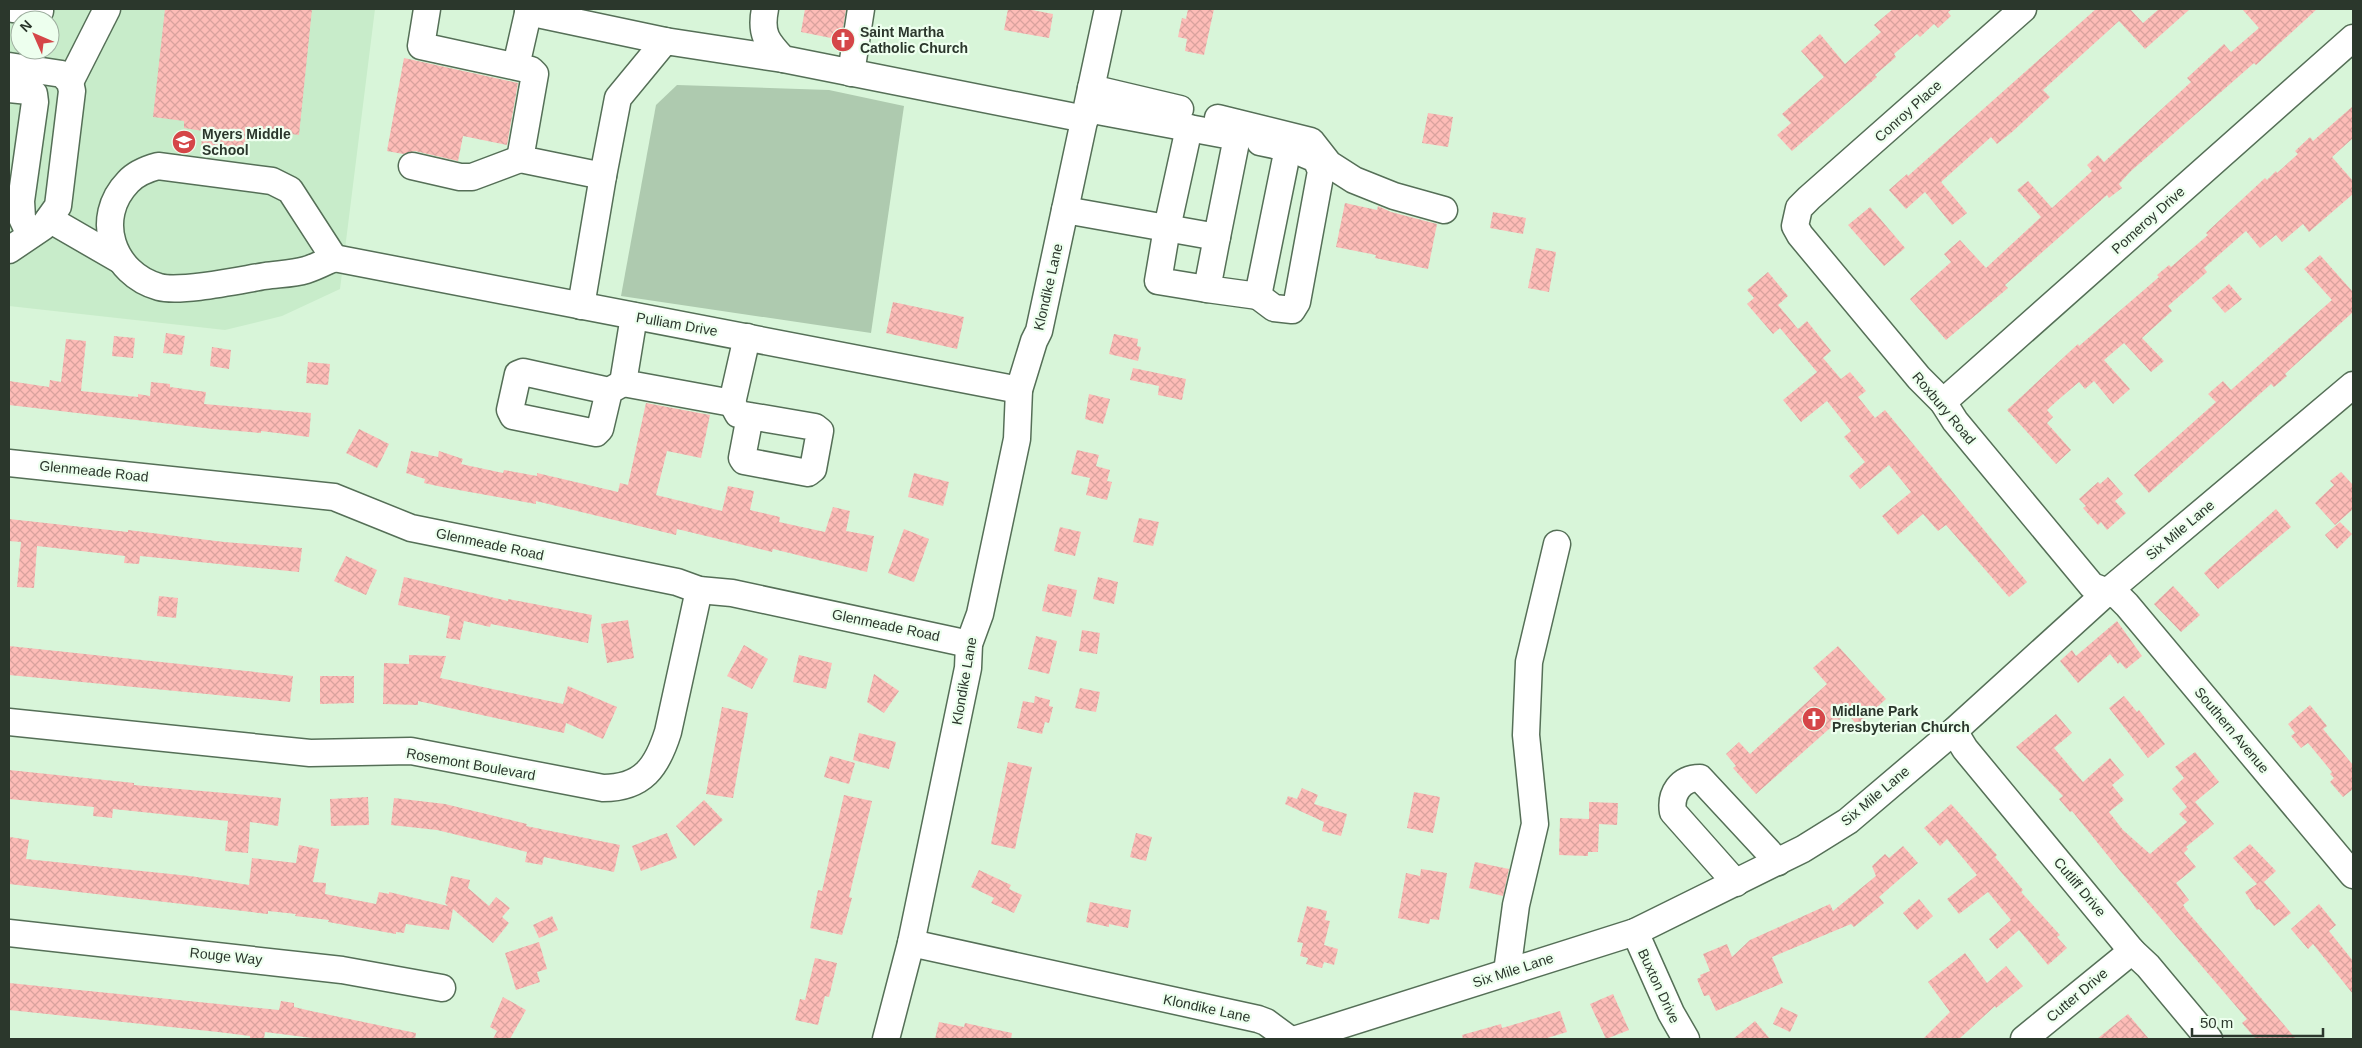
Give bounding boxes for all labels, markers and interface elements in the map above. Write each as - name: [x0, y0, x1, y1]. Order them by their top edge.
- north arrow: [10, 10, 60, 60]
- text: N: [17, 17, 35, 35]
- place label: Saint Martha Catholic Church: [860, 24, 968, 56]
- church icon: Saint Martha Catholic Church: [830, 27, 856, 53]
- street label: Conroy Place: [1871, 77, 1945, 145]
- place label: Myers Middle School: [202, 126, 291, 158]
- school or university icon: Myers Middle School: [171, 129, 197, 155]
- street label: Pomeroy Drive: [2108, 183, 2188, 257]
- street label: Klondike Lane: [1030, 242, 1066, 332]
- street label: Pulliam Drive: [635, 309, 719, 339]
- street label: Roxbury Road: [1909, 369, 1979, 447]
- street label: Glenmeade Road: [39, 457, 149, 485]
- street label: Six Mile Lane: [2143, 497, 2217, 563]
- street label: Glenmeade Road: [435, 525, 545, 563]
- street label: Glenmeade Road: [831, 606, 941, 644]
- street label: Klondike Lane: [948, 636, 980, 726]
- street label: Southern Avenue: [2191, 684, 2273, 776]
- place label: Midlane Park Presbyterian Church: [1832, 703, 1970, 735]
- church icon: Midlane Park Presbyterian Church: [1801, 706, 1827, 732]
- street label: Rosemont Boulevard: [405, 745, 537, 783]
- street label: Six Mile Lane: [1838, 763, 1912, 829]
- street label: Cutliff Drive: [2051, 854, 2109, 920]
- street label: Rouge Way: [189, 944, 263, 968]
- street label: Buxton Drive: [1635, 946, 1683, 1026]
- street label: Six Mile Lane: [1471, 949, 1556, 991]
- street label: Cutter Drive: [2043, 965, 2111, 1025]
- street label: Klondike Lane: [1162, 991, 1252, 1025]
- scale bar: [2192, 1006, 2323, 1038]
- text: 50 m: [2200, 1014, 2233, 1031]

